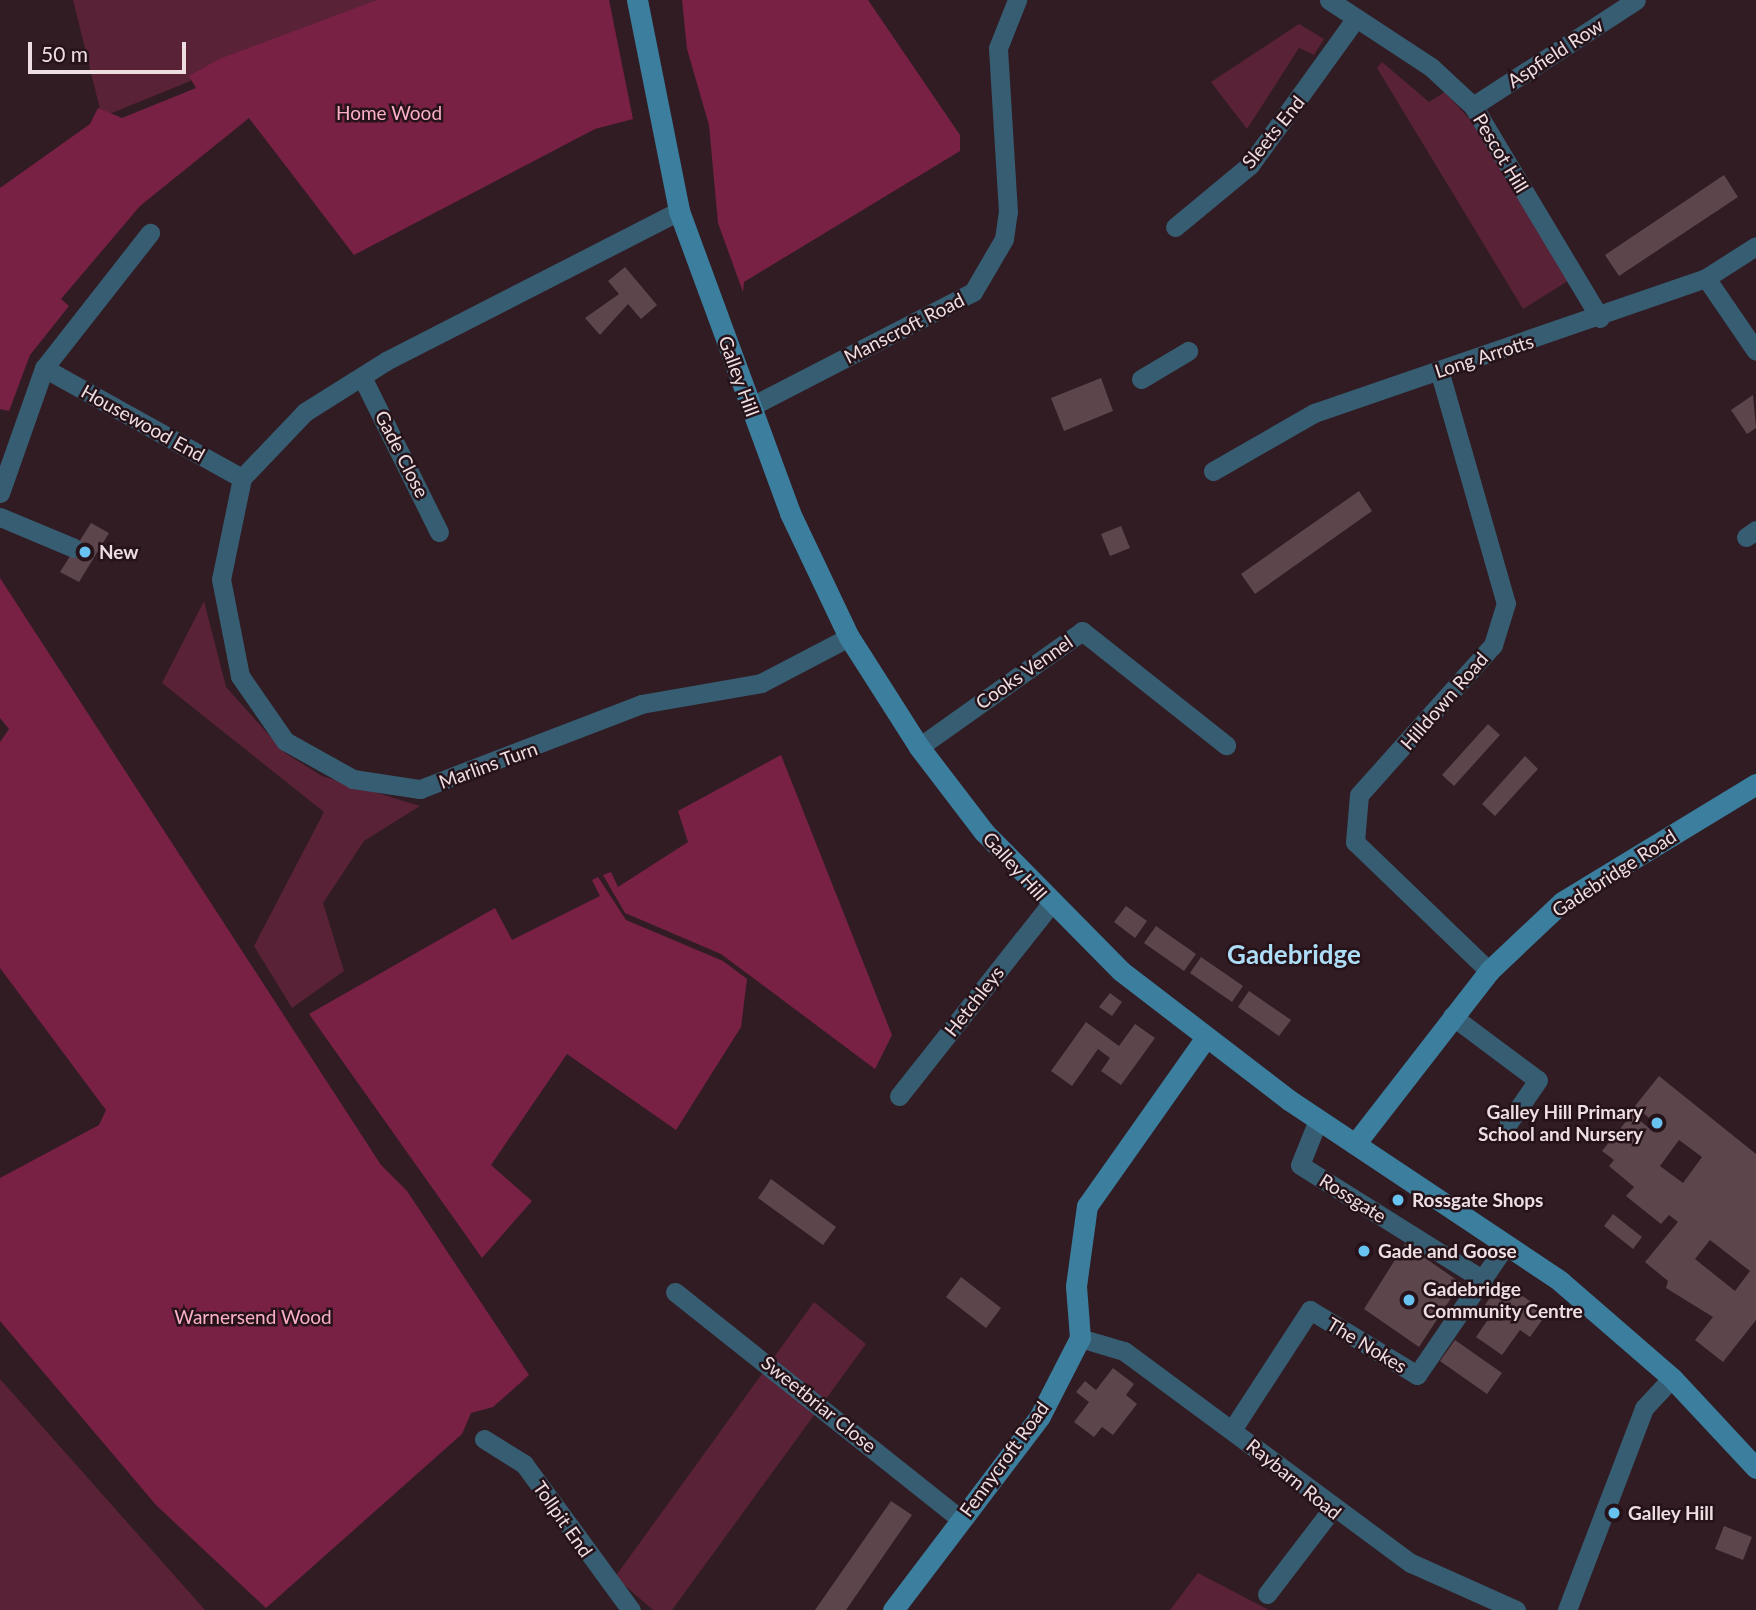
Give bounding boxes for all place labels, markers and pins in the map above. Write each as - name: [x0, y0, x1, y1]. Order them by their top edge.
- place label: New: [99, 541, 139, 563]
- marker: New: [77, 544, 93, 560]
- place label: Galley Hill Primary School and Nursery: [1478, 1101, 1643, 1145]
- marker: Galley Hill Primary School and Nursery: [1649, 1115, 1665, 1131]
- place label: Rossgate Shops: [1412, 1189, 1543, 1211]
- marker: Rossgate Shops: [1390, 1192, 1406, 1208]
- place label: Gade and Goose: [1378, 1240, 1517, 1262]
- marker: Gade and Goose: [1356, 1243, 1372, 1259]
- place label: Gadebridge Community Centre: [1423, 1278, 1583, 1322]
- marker: Gadebridge Community Centre: [1401, 1292, 1417, 1308]
- place label: Galley Hill: [1628, 1502, 1714, 1524]
- marker: Galley Hill: [1606, 1505, 1622, 1521]

